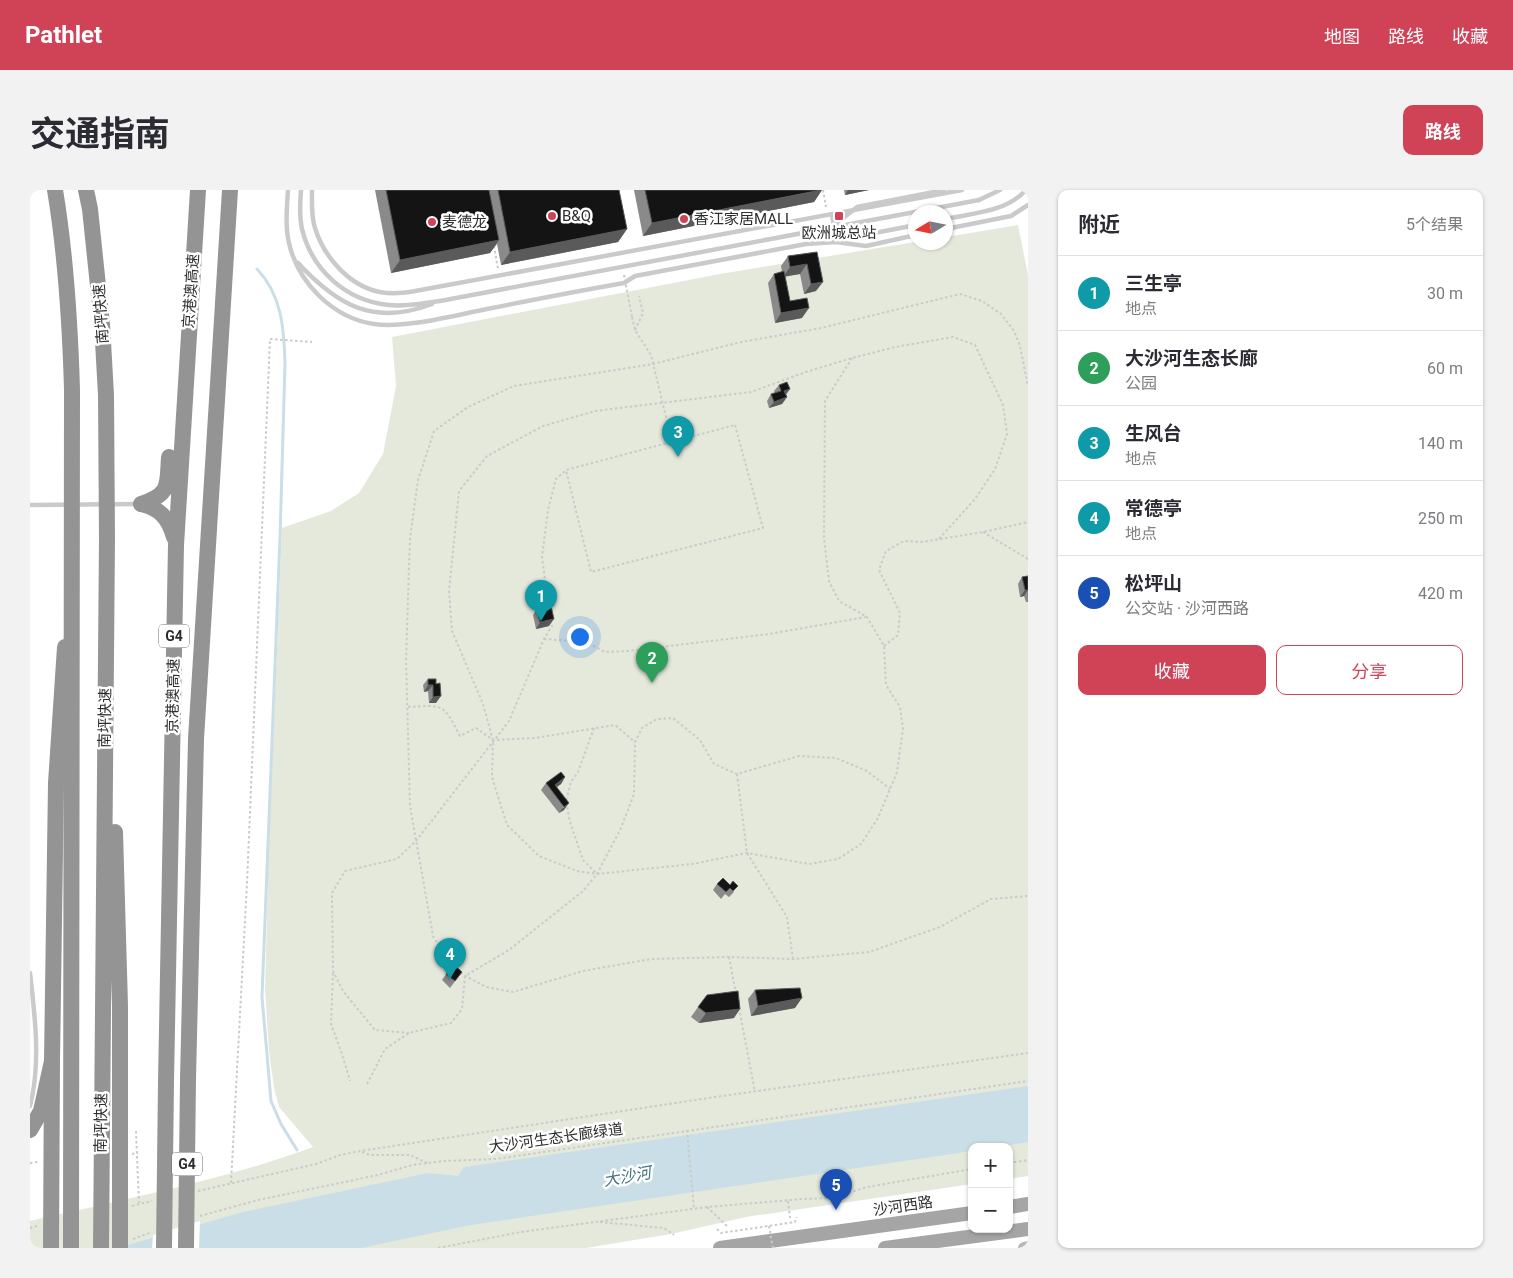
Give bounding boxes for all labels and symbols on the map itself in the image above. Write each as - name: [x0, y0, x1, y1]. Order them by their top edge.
- north arrow: [908, 205, 953, 250]
- place label: B&Q: [562, 207, 591, 225]
- marker: B&Q: [546, 210, 558, 222]
- place label: 香江家居MALL: [694, 210, 793, 228]
- marker: 欧洲城总站: [833, 210, 845, 222]
- place label: 麦德龙: [442, 213, 487, 231]
- marker: 香江家居MALL: [678, 213, 690, 225]
- marker: 麦德龙: [426, 216, 438, 228]
- place label: 欧洲城总站: [801, 224, 877, 242]
- street label: 京港澳高速: [179, 253, 203, 329]
- street label: 南坪快速: [90, 283, 112, 345]
- pin: 3: [662, 416, 694, 457]
- pin: 1: [525, 580, 557, 621]
- road number: G4: [159, 624, 189, 648]
- your location: [567, 624, 593, 650]
- pin: 2: [636, 642, 668, 683]
- street label: 京港澳高速: [163, 658, 183, 734]
- street label: 南坪快速: [95, 688, 115, 748]
- pin: 4: [434, 938, 466, 979]
- street label: 南坪快速: [91, 1093, 111, 1153]
- street label: 大沙河生态长廊绿道: [488, 1120, 624, 1156]
- road number: G4: [172, 1152, 202, 1176]
- water label: 大沙河: [602, 1162, 655, 1190]
- pin: 5: [820, 1169, 852, 1210]
- street label: 沙河西路: [872, 1193, 934, 1219]

